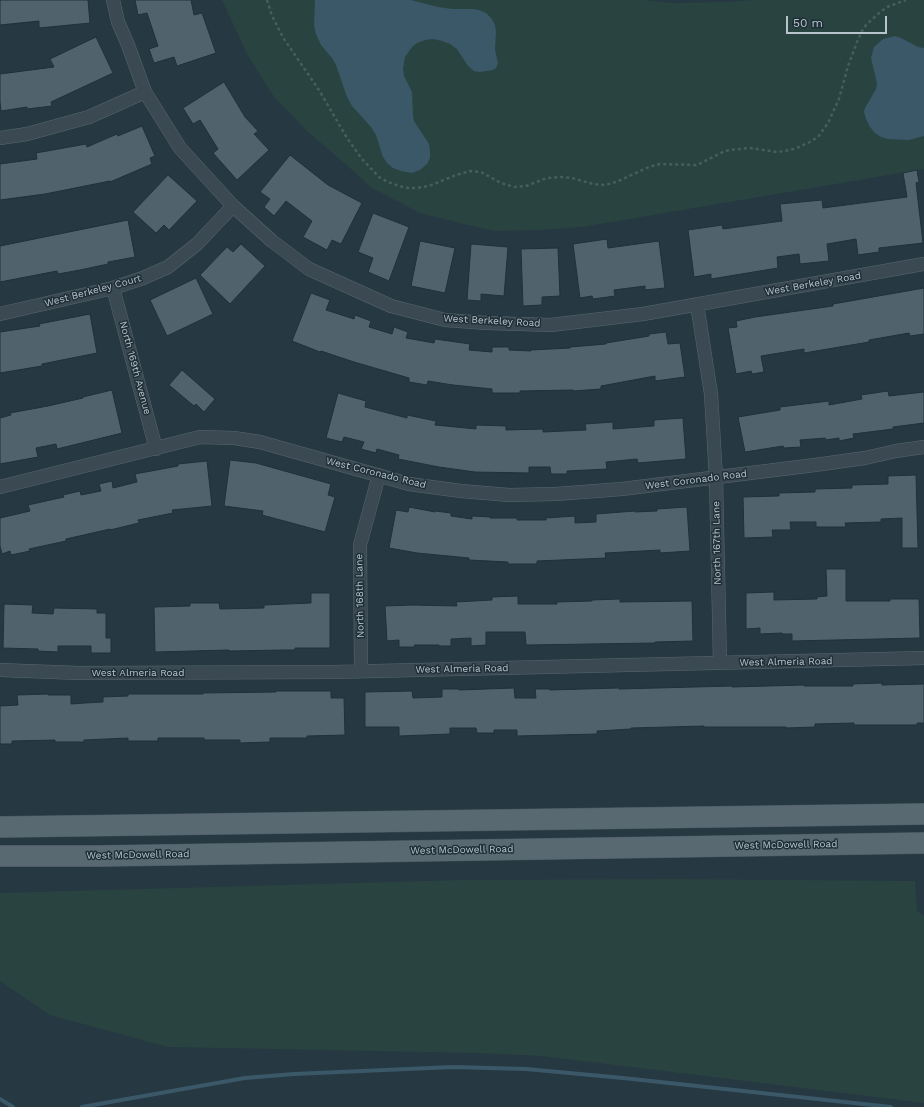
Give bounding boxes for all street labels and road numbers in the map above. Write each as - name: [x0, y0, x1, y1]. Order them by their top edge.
- street label: West Berkeley Road: [764, 270, 862, 298]
- street label: West Berkeley Court: [43, 272, 143, 310]
- street label: West Berkeley Road: [443, 312, 541, 330]
- street label: North 169th Avenue: [117, 320, 153, 416]
- street label: West Coronado Road: [325, 455, 427, 491]
- street label: West Coronado Road: [644, 468, 748, 492]
- street label: North 167th Lane: [710, 501, 724, 585]
- street label: North 168th Lane: [353, 554, 367, 638]
- street label: West Almeria Road: [739, 655, 833, 669]
- street label: West Almeria Road: [415, 662, 509, 676]
- street label: West Almeria Road: [91, 667, 185, 679]
- street label: West McDowell Road: [734, 838, 838, 852]
- street label: West McDowell Road: [410, 843, 514, 857]
- street label: West McDowell Road: [86, 848, 190, 862]

